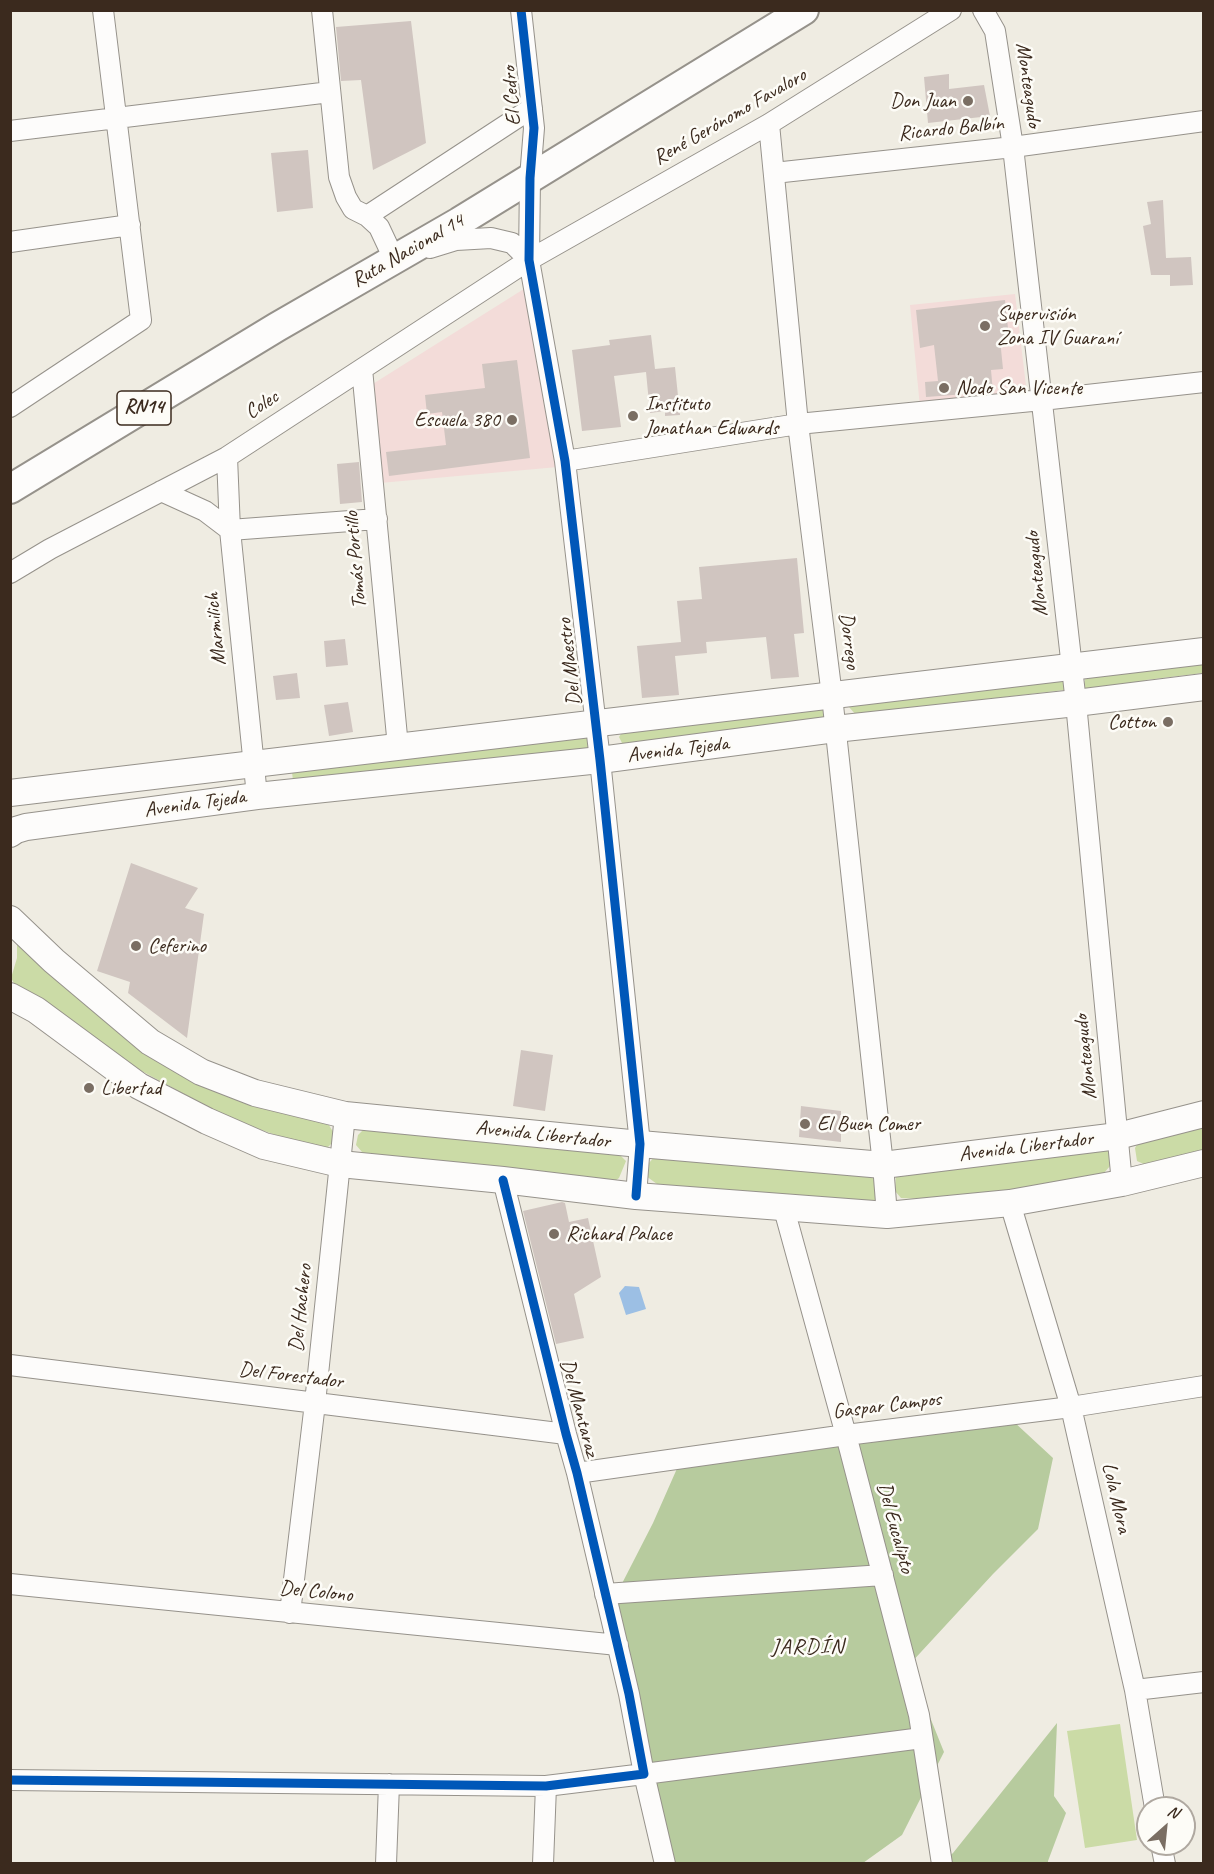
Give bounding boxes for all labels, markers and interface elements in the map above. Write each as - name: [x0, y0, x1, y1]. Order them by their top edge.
- street label: Monteagudo: [1010, 41, 1046, 129]
- street label: René Gerónomo Favaloro: [649, 63, 811, 171]
- street label: El Cedro: [497, 65, 527, 127]
- place label: Don Juan: [890, 88, 956, 114]
- marker: Don Juan: [961, 94, 975, 108]
- street label: Ricardo Balbín: [897, 111, 1005, 147]
- street label: Ruta Nacional 14: [347, 209, 469, 293]
- place label: Supervisión Zona IV Guaraní: [997, 301, 1118, 351]
- marker: Supervisión Zona IV Guaraní: [978, 319, 992, 333]
- place label: Nodo San Vicente: [956, 375, 1082, 401]
- marker: Nodo San Vicente: [937, 381, 951, 395]
- street label: Colec: [240, 385, 284, 425]
- road number: RN14: [117, 391, 171, 425]
- place label: Instituto Jonathan Edwards: [645, 391, 778, 441]
- place label: Escuela 380: [414, 407, 500, 433]
- marker: Instituto Jonathan Edwards: [626, 409, 640, 423]
- marker: Escuela 380: [505, 413, 519, 427]
- street label: Tomás Portillo: [339, 510, 373, 610]
- street label: Monteagudo: [1020, 530, 1054, 618]
- street label: Marmilich: [200, 591, 232, 667]
- street label: Dorrego: [833, 611, 865, 671]
- street label: Del Maestro: [552, 617, 588, 707]
- place label: Cotton: [1108, 709, 1156, 735]
- marker: Cotton: [1161, 715, 1175, 729]
- street label: Avenida Tejeda: [626, 731, 730, 769]
- street label: Avenida Tejeda: [143, 784, 247, 824]
- place label: Ceferino: [148, 933, 206, 959]
- marker: Ceferino: [129, 939, 143, 953]
- street label: Monteagudo: [1069, 1013, 1103, 1101]
- place label: Libertad: [101, 1075, 161, 1101]
- marker: Libertad: [82, 1081, 96, 1095]
- place label: El Buen Comer: [817, 1111, 920, 1137]
- street label: Avenida Libertador: [475, 1115, 611, 1155]
- marker: El Buen Comer: [798, 1117, 812, 1131]
- street label: Avenida Libertador: [958, 1126, 1094, 1168]
- place label: Richard Palace: [566, 1221, 672, 1247]
- marker: Richard Palace: [547, 1227, 561, 1241]
- street label: Del Hachero: [284, 1263, 318, 1353]
- street label: Del Mantaraz: [554, 1356, 604, 1460]
- street label: Del Forestador: [237, 1357, 345, 1395]
- street label: Gaspar Campos: [831, 1387, 943, 1425]
- street label: Lola Mora: [1096, 1460, 1136, 1536]
- street label: Del Eucalipto: [871, 1480, 919, 1576]
- street label: Del Colono: [278, 1576, 354, 1608]
- district label: JARDÍN: [772, 1634, 844, 1660]
- north arrow: [1136, 1796, 1196, 1856]
- text: N: [1164, 1801, 1182, 1823]

